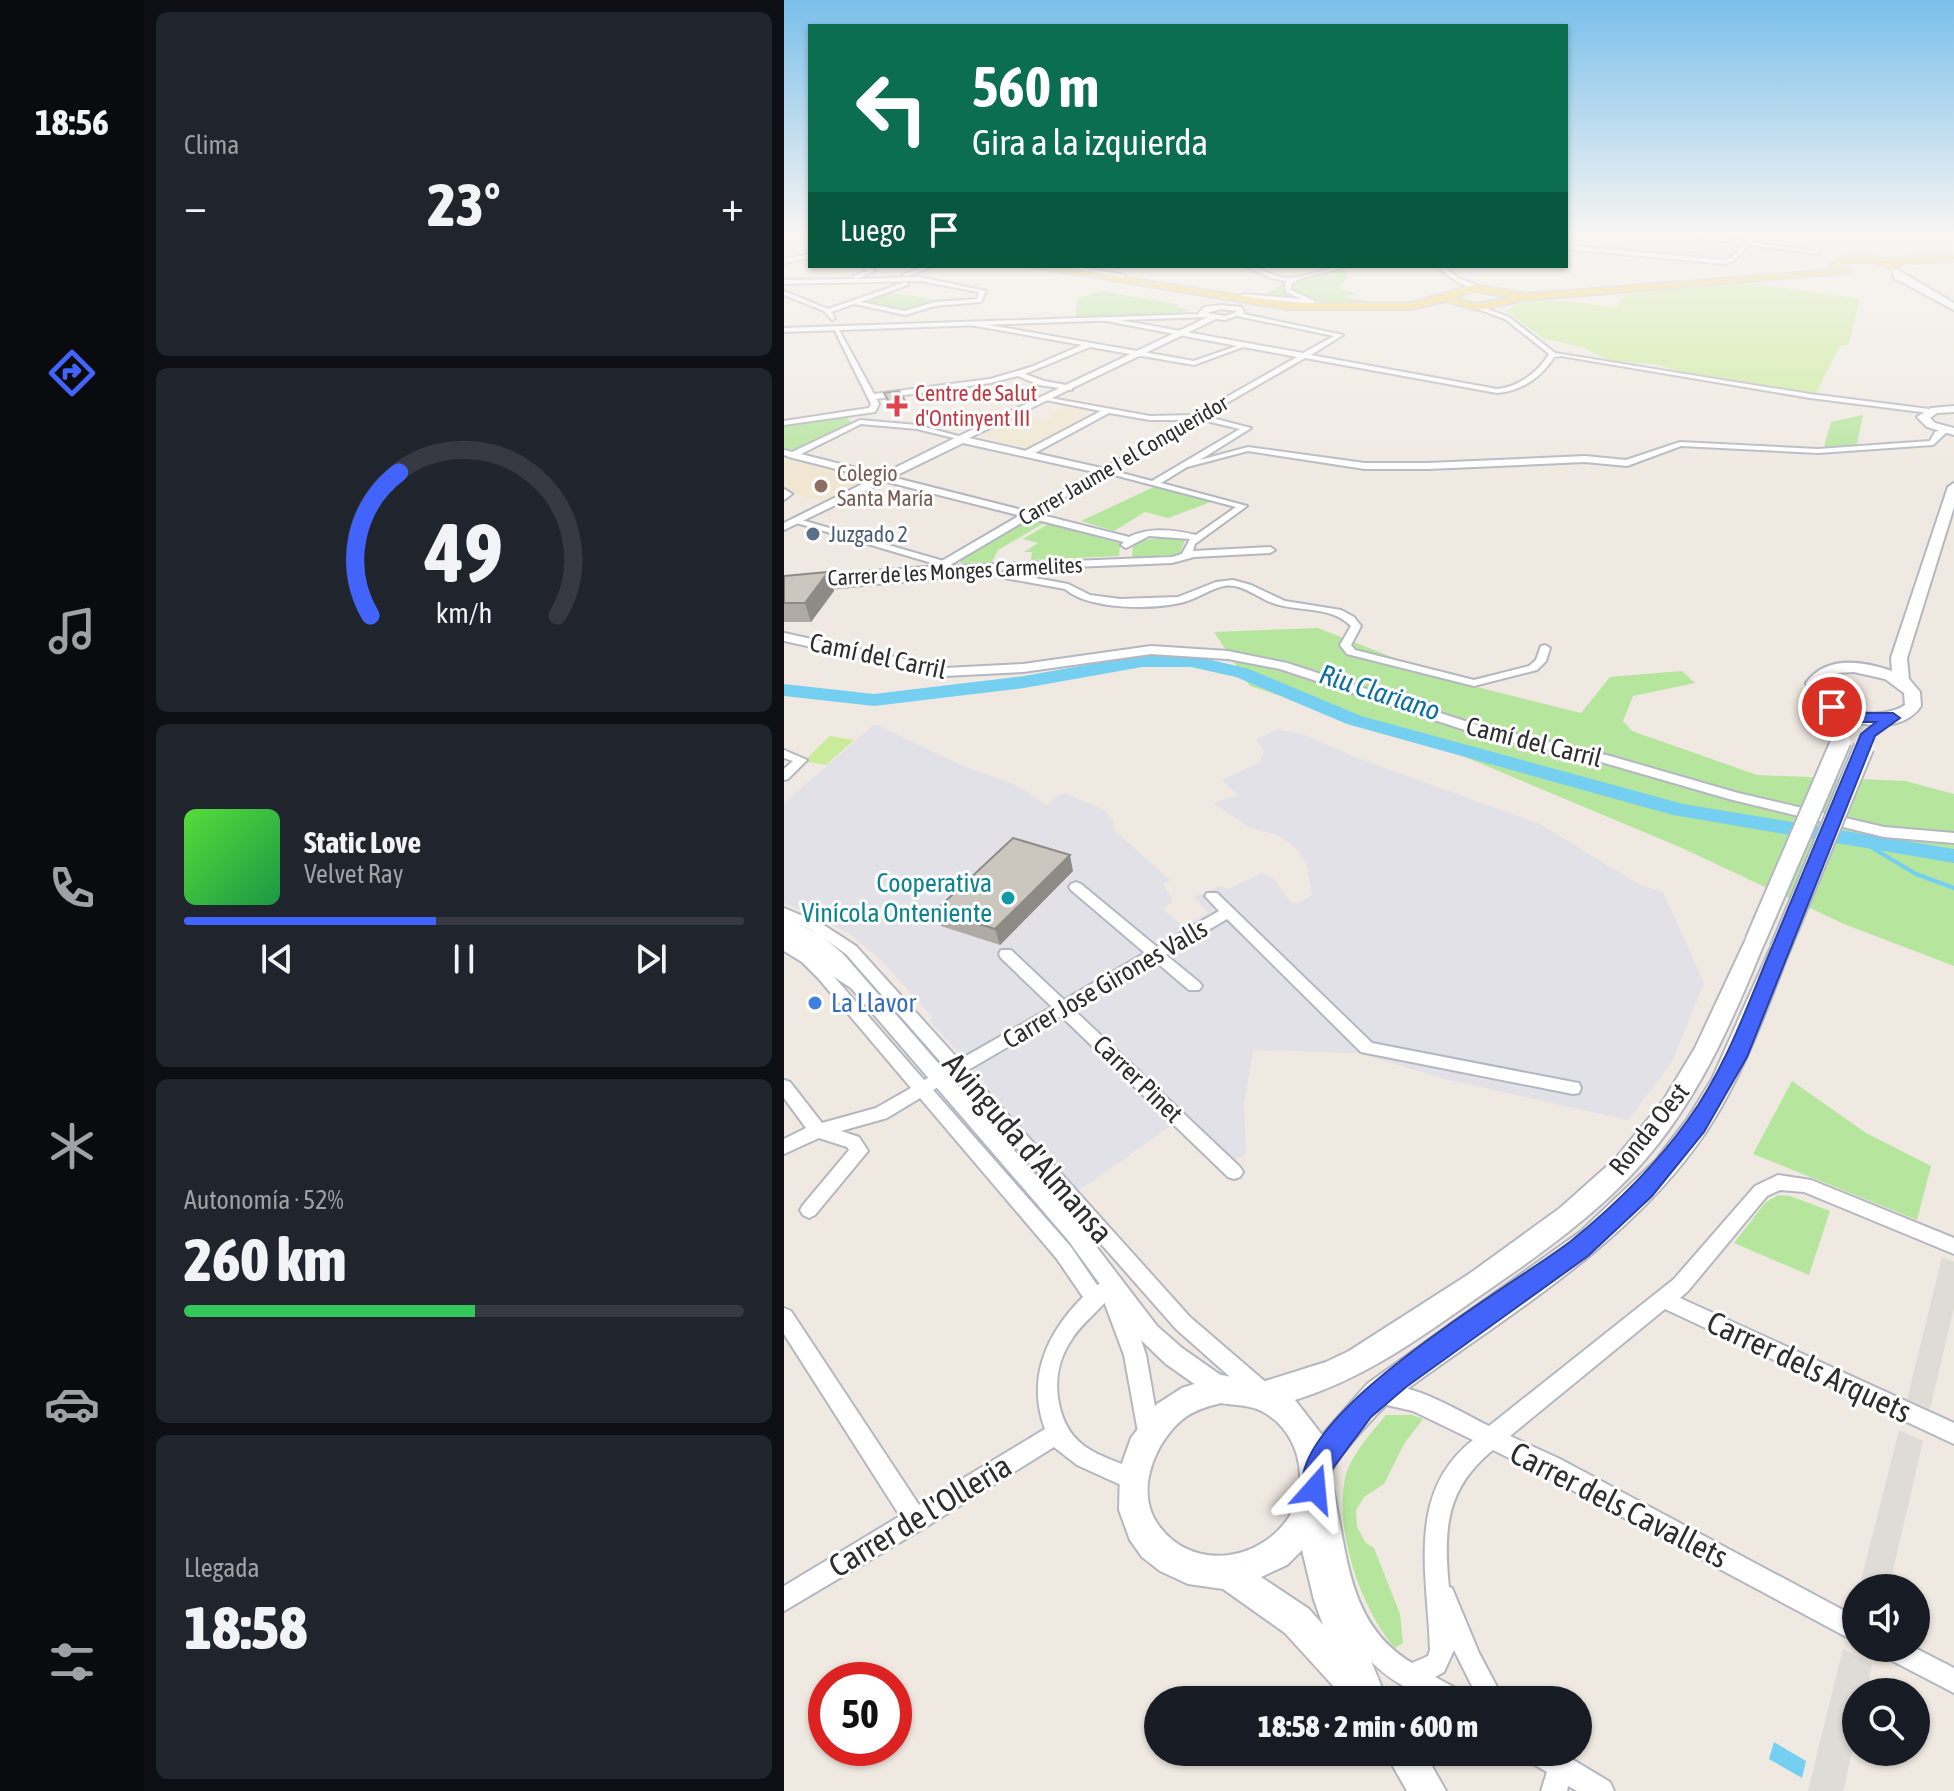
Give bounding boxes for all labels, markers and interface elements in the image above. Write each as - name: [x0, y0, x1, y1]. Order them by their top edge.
- text: 560 m: [972, 55, 1099, 119]
- icon: left: [840, 56, 944, 160]
- text: 18:56: [35, 101, 109, 143]
- text: Gira a la izquierda: [972, 121, 1208, 163]
- text: Clima: [184, 130, 239, 160]
- text: 23°: [428, 170, 500, 239]
- text: −: [184, 180, 207, 230]
- text: +: [721, 180, 744, 230]
- icon: arrive: [922, 208, 966, 252]
- text: Luego: [840, 213, 906, 247]
- icon: directions: [44, 345, 100, 401]
- place label: Centre de Salut d'Ontinyent III: [915, 380, 1037, 431]
- street label: Carrer Jaume I el Conqueridor: [1014, 389, 1233, 531]
- marker: Centre de Salut d'Ontinyent III: [886, 395, 908, 417]
- place label: Colegio Santa María: [837, 460, 933, 511]
- marker: Colegio Santa María: [812, 477, 830, 495]
- text: 49: [424, 503, 503, 599]
- place label: Juzgado 2: [829, 521, 908, 547]
- marker: Juzgado 2: [804, 525, 822, 543]
- street label: Carrer de les Monges Carmelites: [827, 551, 1083, 591]
- text: km/h: [436, 596, 492, 629]
- icon: music: [44, 603, 100, 659]
- street label: Camí del Carril: [807, 627, 949, 685]
- water label: Riu Clariano: [1316, 657, 1444, 727]
- pin: [1798, 673, 1866, 741]
- icon: arrive: [1810, 685, 1854, 729]
- street label: Camí del Carril: [1463, 711, 1605, 773]
- text: Static Love: [304, 825, 421, 859]
- text: Velvet Ray: [304, 859, 404, 889]
- icon: phone: [44, 860, 100, 916]
- place label: Cooperativa Vinícola Onteniente: [801, 868, 992, 928]
- marker: Cooperativa Vinícola Onteniente: [999, 889, 1017, 907]
- street label: Carrer Jose Girones Valls: [997, 913, 1213, 1055]
- icon: previous: [255, 937, 299, 981]
- icon: pause: [442, 937, 486, 981]
- icon: next: [629, 937, 673, 981]
- place label: La Llavor: [831, 988, 916, 1018]
- marker: La Llavor: [806, 994, 824, 1012]
- street label: Carrer Pinet: [1087, 1029, 1189, 1129]
- street label: Avinguda d'Almansa: [936, 1045, 1121, 1250]
- street label: Ronda Oest: [1603, 1077, 1695, 1181]
- icon: climate: [44, 1118, 100, 1174]
- text: Autonomía · 52%: [184, 1185, 344, 1215]
- text: 260 km: [184, 1225, 346, 1294]
- street label: Carrer dels Arquets: [1701, 1303, 1917, 1430]
- icon: car: [44, 1376, 100, 1432]
- street label: Carrer dels Cavallets: [1504, 1434, 1734, 1575]
- street label: Carrer de l'Olleria: [822, 1447, 1017, 1584]
- position arrow: [1273, 1447, 1357, 1531]
- text: Llegada: [184, 1553, 260, 1583]
- map controls: [1842, 1574, 1930, 1766]
- button: sound: [1842, 1574, 1930, 1662]
- text: 18:58: [184, 1593, 307, 1662]
- icon: filters: [44, 1634, 100, 1690]
- speed limit sign: 50: [808, 1662, 912, 1766]
- button: search: [1842, 1678, 1930, 1766]
- text: 18:58 · 2 min · 600 m: [1258, 1709, 1478, 1743]

